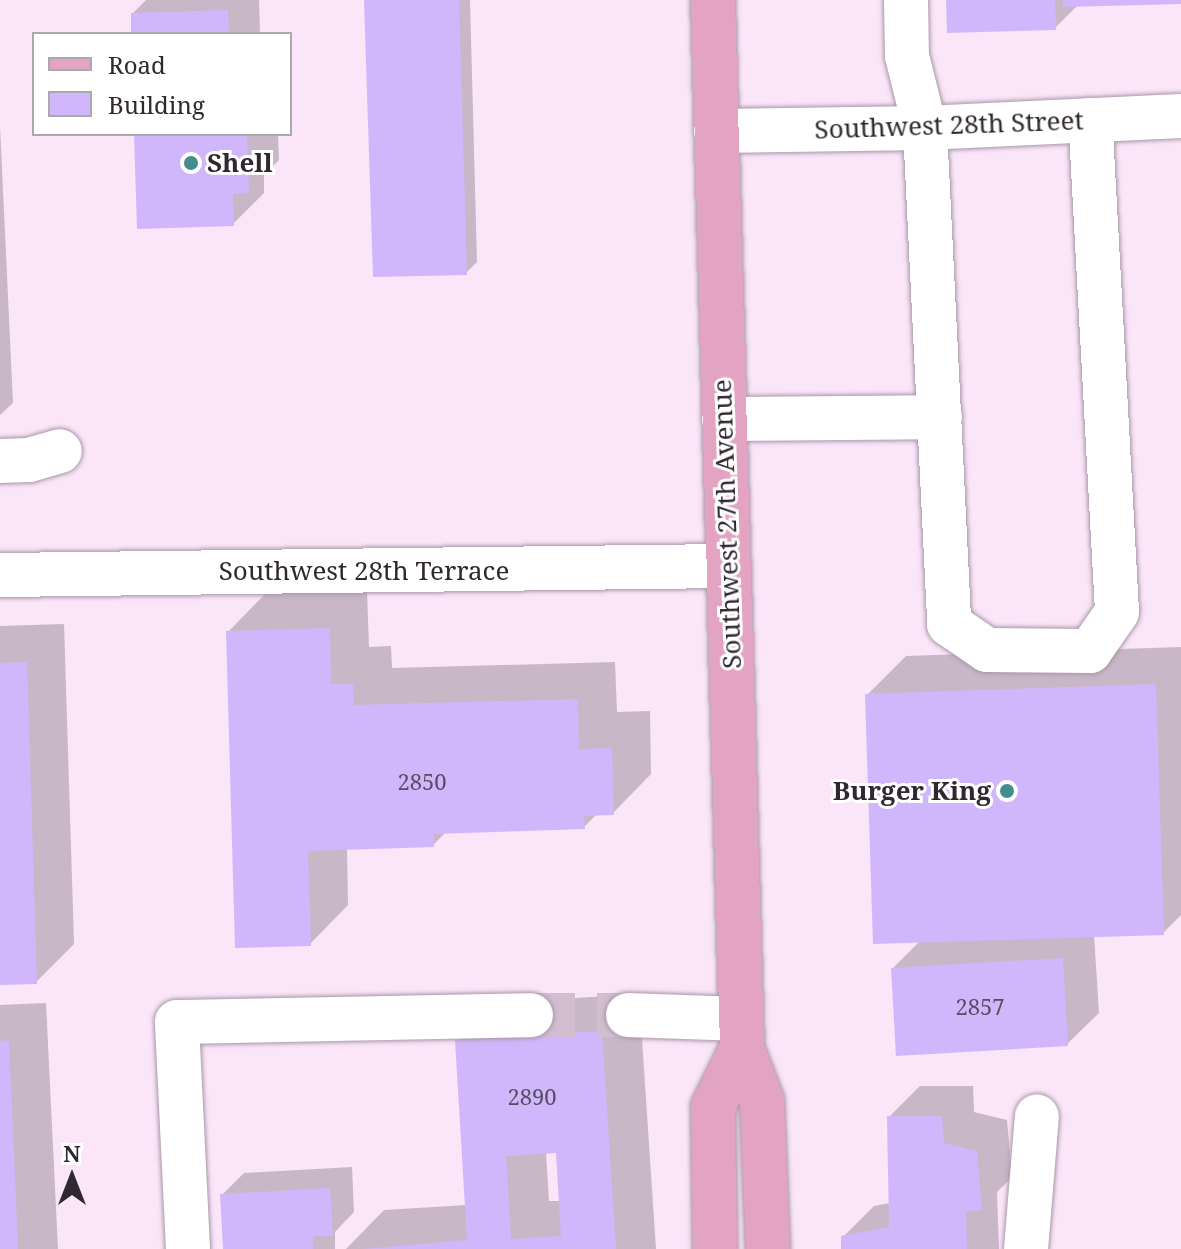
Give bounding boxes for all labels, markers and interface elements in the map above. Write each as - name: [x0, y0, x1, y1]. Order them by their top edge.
- legend: [32, 32, 292, 136]
- text: Road: [108, 48, 166, 81]
- text: Building: [108, 88, 205, 121]
- street label: Southwest 28th Street: [814, 105, 1084, 145]
- place label: Shell: [207, 147, 273, 179]
- marker: Shell: [182, 154, 200, 172]
- street label: Southwest 27th Avenue: [706, 379, 748, 669]
- street label: Southwest 28th Terrace: [219, 555, 509, 587]
- house number: 2850: [397, 769, 447, 795]
- place label: Burger King: [833, 775, 991, 807]
- marker: Burger King: [998, 782, 1016, 800]
- house number: 2857: [955, 994, 1005, 1020]
- house number: 2890: [507, 1084, 557, 1110]
- north arrow: [32, 1137, 112, 1217]
- text: N: [63, 1138, 81, 1168]

